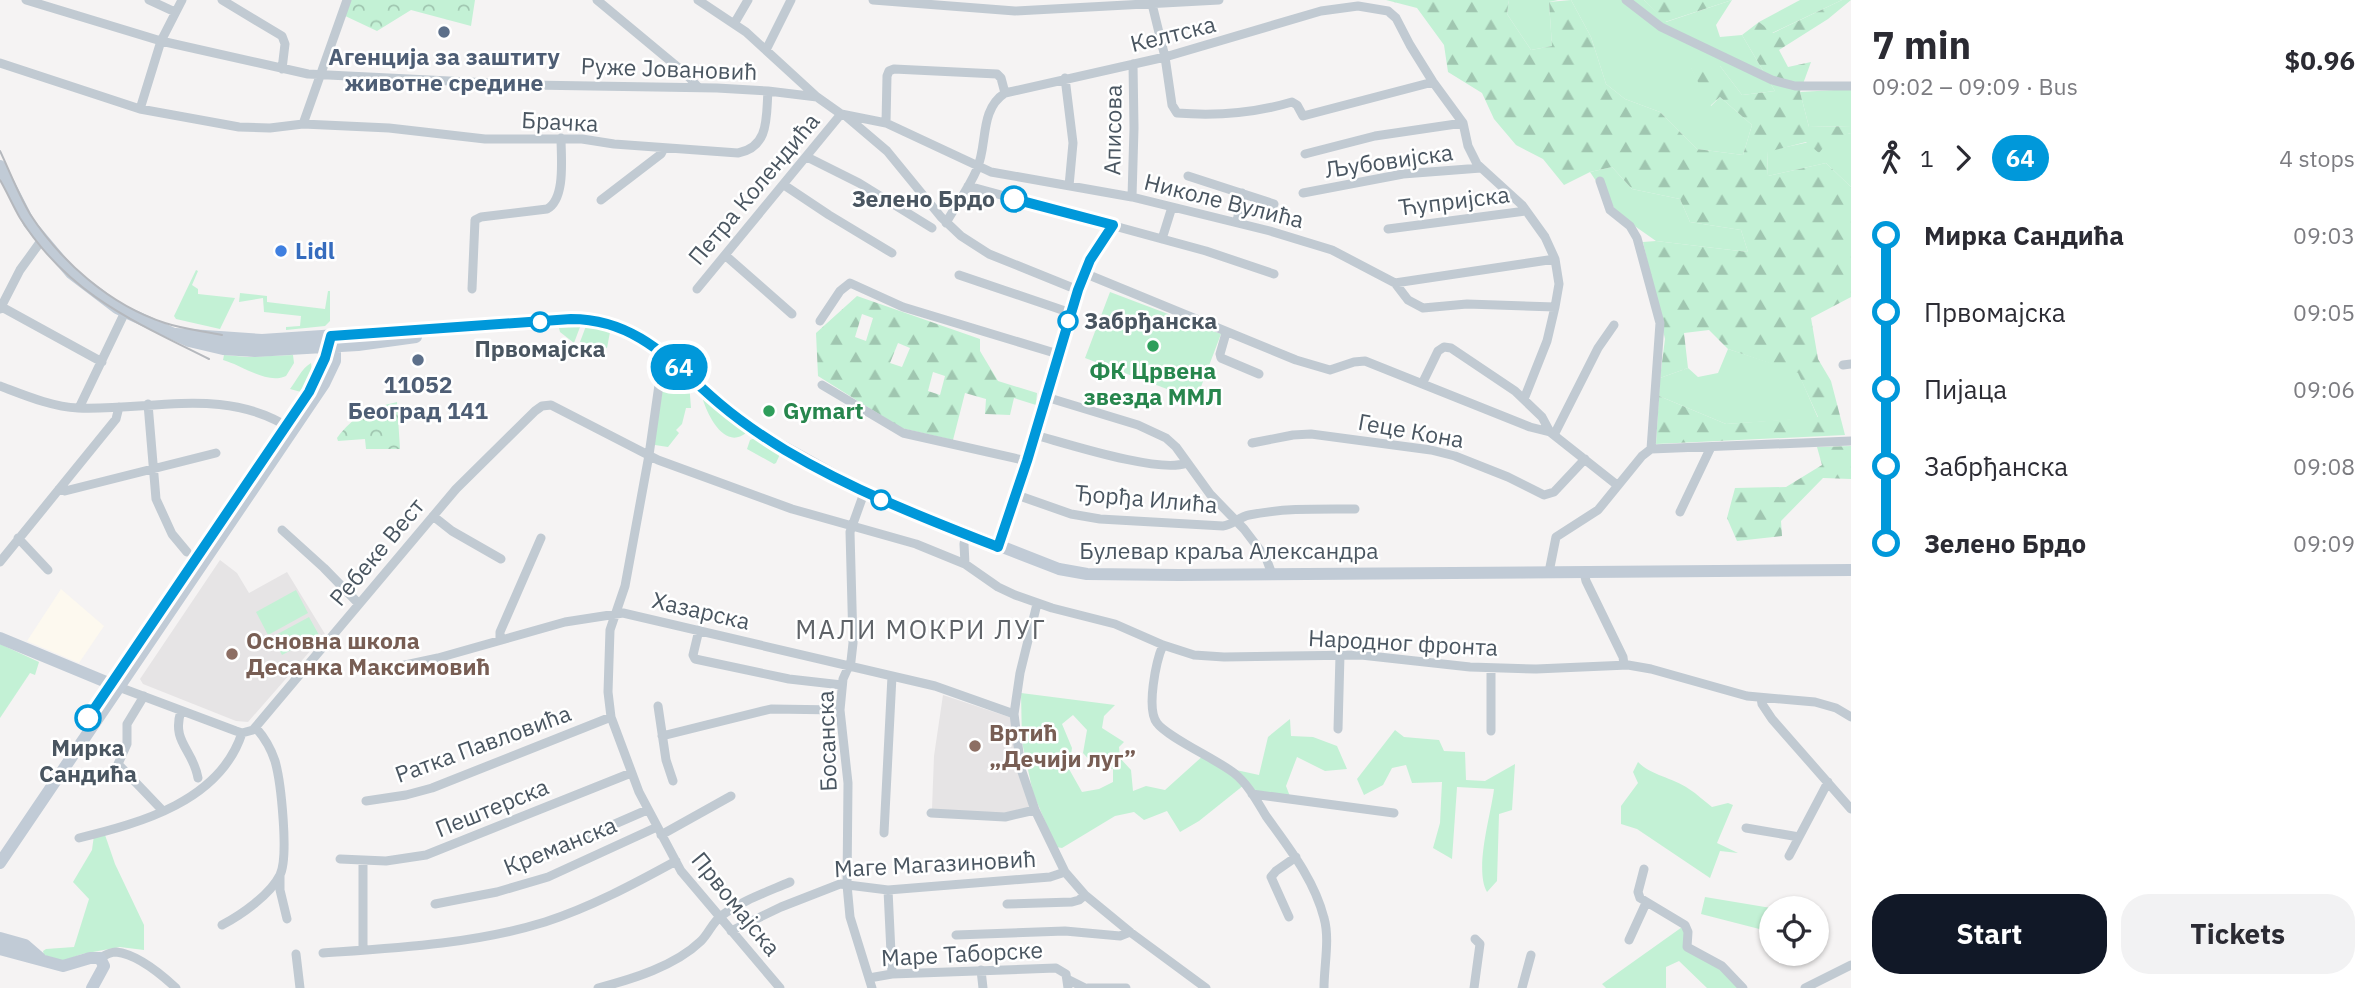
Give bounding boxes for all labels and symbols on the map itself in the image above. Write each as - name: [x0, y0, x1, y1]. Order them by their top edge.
- street label: Келтска: [1127, 8, 1219, 58]
- marker: Агенција за заштиту животне средине: [436, 24, 452, 40]
- place label: Агенција за заштиту животне средине: [328, 41, 560, 97]
- street label: Руже Јовановић: [580, 50, 758, 86]
- street label: Аписова: [1096, 84, 1128, 176]
- street label: Брачка: [521, 104, 599, 138]
- street label: Петра Колендића: [681, 106, 826, 271]
- street label: Љубовијска: [1323, 136, 1455, 184]
- street label: Николе Вулића: [1141, 166, 1307, 234]
- street label: Ћупријска: [1397, 178, 1511, 222]
- place label: Зелено Брдо: [852, 183, 995, 213]
- marker: Зелено Брдо: [1001, 186, 1027, 212]
- place label: Lidl: [295, 235, 335, 265]
- marker: Lidl: [273, 243, 289, 259]
- place label: Забрђанска: [1084, 305, 1217, 335]
- marker: Забрђанска: [1058, 311, 1078, 331]
- marker: Првомајска: [530, 312, 550, 332]
- place label: Првомајска: [474, 333, 606, 363]
- marker: ФК Црвена звезда ММЛ: [1145, 338, 1161, 354]
- line badge: 64: [648, 344, 710, 390]
- marker: 11052 Београд 141: [410, 352, 426, 368]
- place label: ФК Црвена звезда ММЛ: [1084, 355, 1222, 411]
- place label: 11052 Београд 141: [348, 369, 488, 425]
- place label: Gymart: [783, 395, 864, 425]
- marker: Gymart: [761, 403, 777, 419]
- street label: Геце Кона: [1356, 406, 1466, 454]
- street label: Ђорђа Илића: [1073, 477, 1219, 519]
- unlabelled marker: [871, 490, 891, 510]
- street label: Ребеке Вест: [322, 491, 430, 612]
- street label: Булевар краља Александра: [1079, 535, 1379, 565]
- street label: Хазарска: [649, 584, 753, 636]
- district label: МАЛИ МОКРИ ЛУГ: [795, 612, 1047, 646]
- street label: Народног фронта: [1307, 622, 1499, 662]
- place label: Основна школа Десанка Максимовић: [246, 625, 490, 681]
- marker: Основна школа Десанка Максимовић: [224, 646, 240, 662]
- street label: Босанска: [809, 690, 843, 792]
- street label: Ратка Павловића: [391, 697, 575, 789]
- marker: Мирка Сандића: [75, 705, 101, 731]
- place label: Вртић „Дечији луг”: [989, 717, 1136, 773]
- place label: Мирка Сандића: [39, 732, 137, 788]
- marker: Вртић „Дечији луг”: [967, 738, 983, 754]
- street label: Пештерска: [431, 771, 553, 843]
- street label: Креманска: [499, 809, 621, 881]
- street label: Маге Магазиновић: [833, 843, 1037, 883]
- street label: Првомајска: [686, 845, 788, 962]
- street label: Маре Таборске: [880, 934, 1044, 972]

